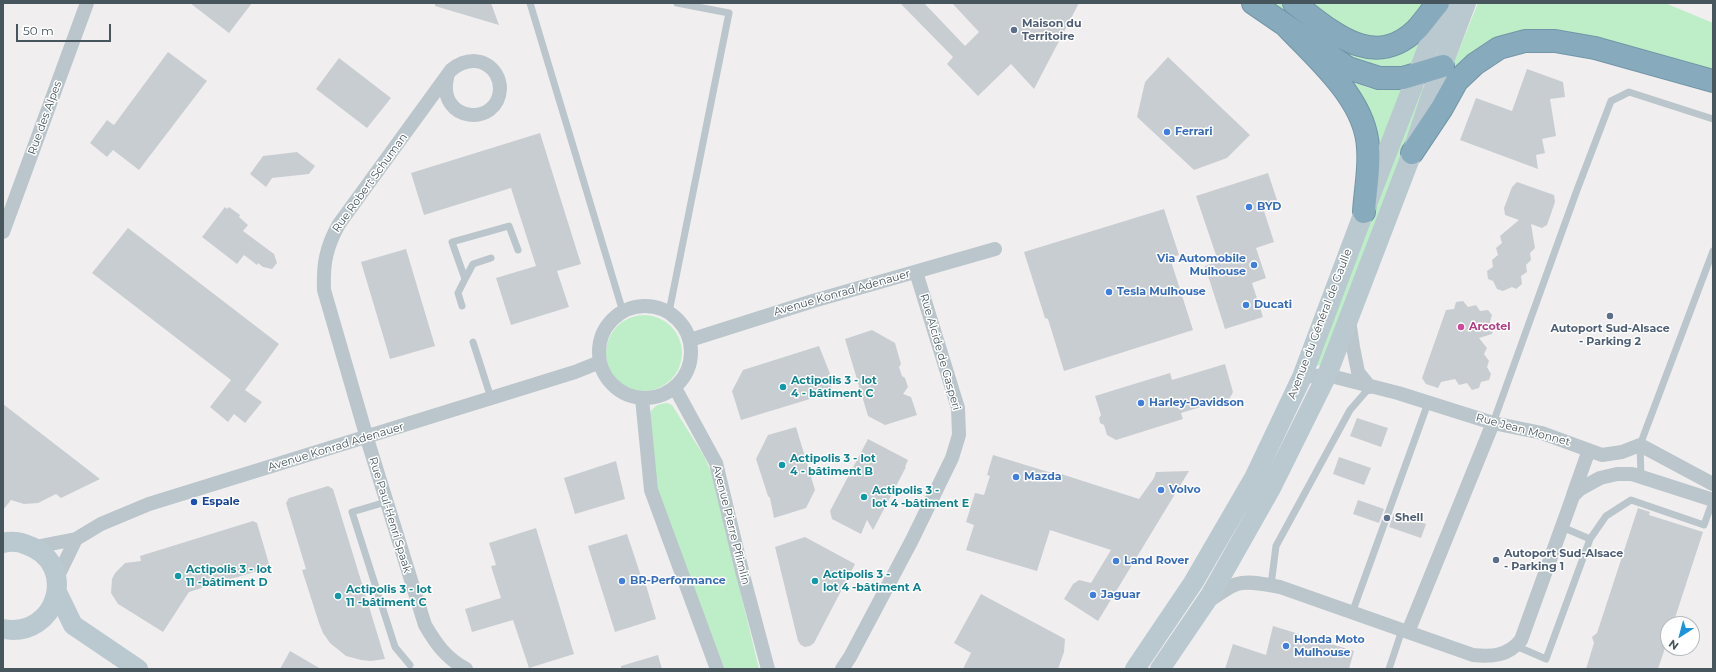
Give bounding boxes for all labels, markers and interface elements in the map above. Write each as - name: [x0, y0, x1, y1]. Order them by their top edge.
- scale bar: [18, 16, 113, 42]
- place label: Maison du Territoire: [1022, 17, 1082, 43]
- text: 50 m: [23, 23, 54, 38]
- marker: Maison du Territoire: [1009, 25, 1019, 35]
- street label: Rue des Alpes: [26, 79, 64, 157]
- place label: Ferrari: [1175, 125, 1213, 139]
- marker: Ferrari: [1162, 127, 1172, 137]
- street label: Rue Robert Schuman: [330, 131, 410, 235]
- place label: BYD: [1257, 200, 1281, 214]
- marker: BYD: [1244, 202, 1254, 212]
- street label: Avenue du Général de Gaulle: [1285, 247, 1355, 401]
- place label: Via Automobile Mulhouse: [1157, 252, 1246, 278]
- marker: Via Automobile Mulhouse: [1249, 260, 1259, 270]
- street label: Avenue Konrad Adenauer: [772, 267, 912, 319]
- place label: Tesla Mulhouse: [1117, 285, 1206, 299]
- marker: Tesla Mulhouse: [1104, 287, 1114, 297]
- street label: Rue Alcide de Gasperi: [917, 292, 963, 412]
- place label: Ducati: [1254, 298, 1292, 312]
- marker: Ducati: [1241, 300, 1251, 310]
- marker: Autoport Sud-Alsace - Parking 2: [1605, 311, 1615, 321]
- place label: Arcotel: [1469, 320, 1511, 334]
- marker: Arcotel: [1456, 322, 1466, 332]
- place label: Autoport Sud-Alsace - Parking 2: [1550, 322, 1670, 348]
- place label: Actipolis 3 - lot 4 - bâtiment C: [791, 374, 877, 400]
- marker: Actipolis 3 - lot 4 - bâtiment C: [778, 382, 788, 392]
- place label: Harley-Davidson: [1149, 396, 1244, 410]
- marker: Harley-Davidson: [1136, 398, 1146, 408]
- street label: Rue Jean Monnet: [1474, 411, 1572, 449]
- street label: Avenue Konrad Adenauer: [266, 420, 406, 474]
- place label: Actipolis 3 - lot 4 - bâtiment B: [790, 452, 876, 478]
- street label: Rue Paul-Henri Spaak: [366, 455, 414, 575]
- marker: Actipolis 3 - lot 4 - bâtiment B: [777, 460, 787, 470]
- street label: Avenue Pierre Pflimlin: [710, 464, 752, 586]
- place label: Mazda: [1024, 470, 1062, 484]
- marker: Mazda: [1011, 472, 1021, 482]
- place label: Volvo: [1169, 483, 1201, 497]
- place label: Actipolis 3 - lot 4 -bâtiment E: [872, 484, 969, 510]
- marker: Volvo: [1156, 485, 1166, 495]
- marker: Actipolis 3 - lot 4 -bâtiment E: [859, 492, 869, 502]
- place label: Espale: [202, 495, 240, 509]
- marker: Espale: [189, 497, 199, 507]
- place label: Shell: [1395, 511, 1423, 525]
- marker: Shell: [1382, 513, 1392, 523]
- place label: Autoport Sud-Alsace - Parking 1: [1504, 547, 1623, 573]
- place label: Land Rover: [1124, 554, 1189, 568]
- marker: Autoport Sud-Alsace - Parking 1: [1491, 555, 1501, 565]
- marker: Land Rover: [1111, 556, 1121, 566]
- place label: Actipolis 3 - lot 11 -bâtiment D: [186, 563, 272, 589]
- place label: Actipolis 3 - lot 4 -bâtiment A: [823, 568, 921, 594]
- marker: Actipolis 3 - lot 11 -bâtiment D: [173, 571, 183, 581]
- place label: BR-Performance: [630, 574, 726, 588]
- marker: BR-Performance: [617, 576, 627, 586]
- marker: Actipolis 3 - lot 4 -bâtiment A: [810, 576, 820, 586]
- place label: Actipolis 3 - lot 11 -bâtiment C: [346, 583, 432, 609]
- place label: Jaguar: [1101, 588, 1141, 602]
- marker: Jaguar: [1088, 590, 1098, 600]
- marker: Actipolis 3 - lot 11 -bâtiment C: [333, 591, 343, 601]
- north arrow: [1660, 616, 1700, 656]
- place label: Honda Moto Mulhouse: [1294, 633, 1365, 659]
- text: N: [1666, 637, 1681, 653]
- marker: Honda Moto Mulhouse: [1281, 641, 1291, 651]

